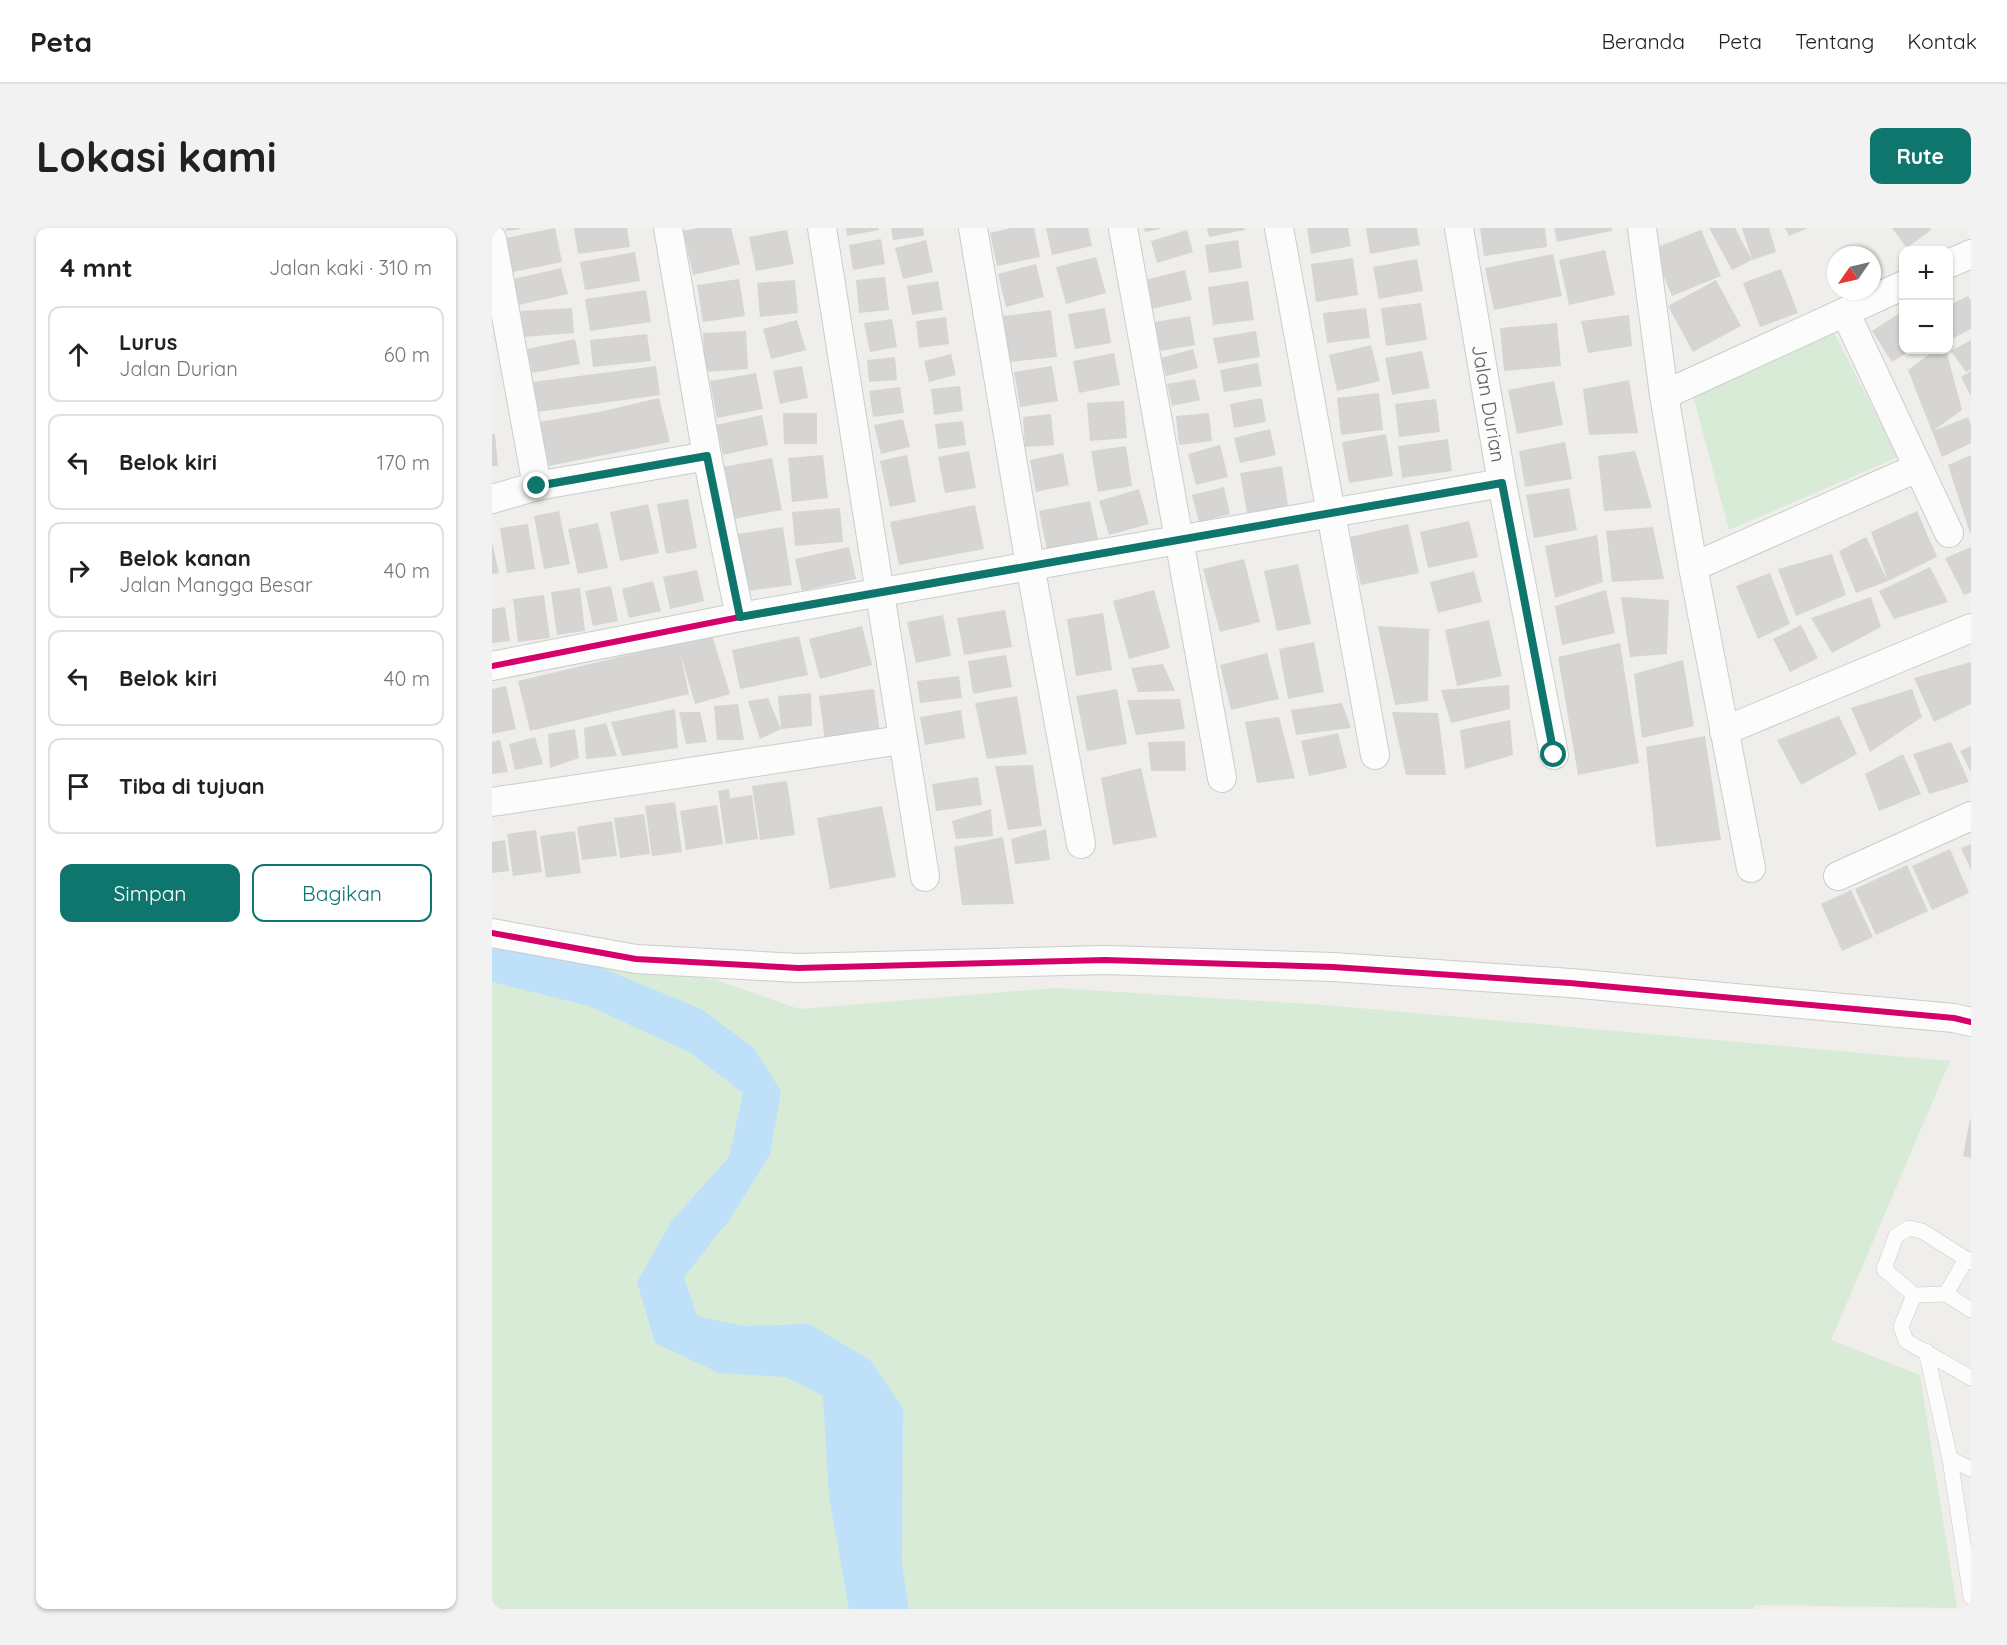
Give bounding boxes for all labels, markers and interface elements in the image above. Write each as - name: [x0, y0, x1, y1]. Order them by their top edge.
- text: Peta: [30, 24, 92, 59]
- text: Beranda: [1601, 28, 1685, 54]
- text: Peta: [1718, 28, 1762, 54]
- text: Tentang: [1795, 28, 1874, 54]
- text: Kontak: [1907, 28, 1977, 54]
- button: Rute: [1870, 128, 1971, 184]
- text: Lokasi kami: [36, 130, 277, 183]
- north arrow: [1827, 246, 1881, 300]
- map controls: [1899, 246, 1953, 354]
- button: +: [1899, 246, 1953, 300]
- text: 4 mnt: [60, 251, 133, 284]
- text: Jalan kaki · 310 m: [269, 255, 432, 280]
- button: −: [1899, 300, 1953, 354]
- text: Lurus: [119, 328, 177, 356]
- icon: ahead: [62, 338, 95, 371]
- text: 60 m: [384, 342, 430, 367]
- street label: Jalan Durian: [1467, 343, 1511, 464]
- text: Jalan Durian: [119, 356, 238, 381]
- icon: left: [62, 446, 95, 479]
- text: Belok kiri: [119, 448, 217, 476]
- text: 170 m: [377, 450, 430, 475]
- route end: [523, 472, 549, 498]
- text: Belok kanan: [119, 544, 251, 572]
- icon: right: [62, 554, 95, 587]
- text: 40 m: [384, 558, 430, 583]
- text: Jalan Mangga Besar: [119, 572, 313, 597]
- icon: left: [62, 662, 95, 695]
- text: Belok kiri: [119, 664, 217, 692]
- text: 40 m: [384, 666, 430, 691]
- route start: [1540, 741, 1566, 767]
- icon: arrive: [62, 770, 95, 803]
- text: Tiba di tujuan: [119, 772, 265, 800]
- button: Simpan: [60, 864, 240, 922]
- button: Bagikan: [252, 864, 432, 922]

